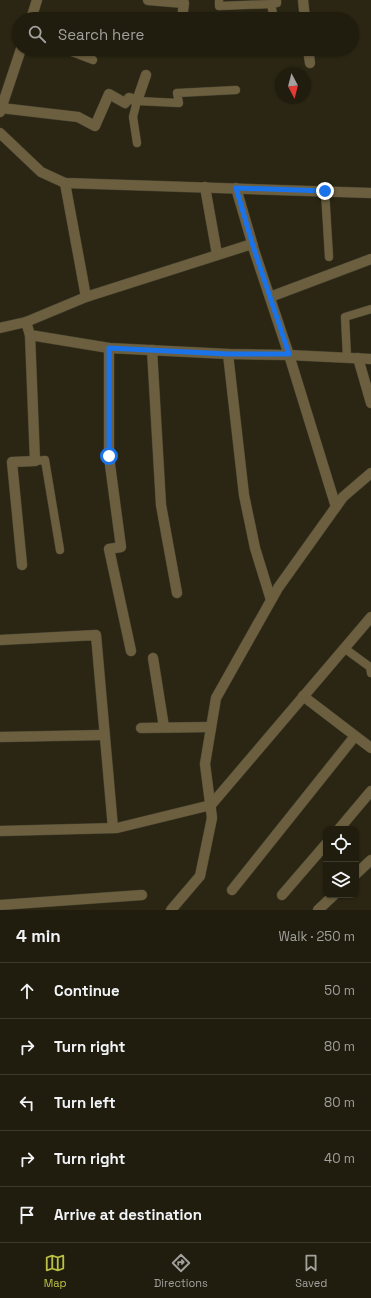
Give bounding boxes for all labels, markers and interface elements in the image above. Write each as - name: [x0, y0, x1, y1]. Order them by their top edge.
- search box: [12, 12, 359, 56]
- icon: search: [26, 23, 48, 45]
- text: Search here: [58, 25, 144, 44]
- north arrow: [275, 68, 311, 104]
- route end: [316, 182, 334, 200]
- route start: [100, 447, 118, 465]
- map controls: [323, 826, 359, 898]
- button: locate: [323, 826, 359, 862]
- button: layers: [323, 862, 359, 898]
- text: 4 min: [16, 925, 61, 947]
- text: Walk · 250 m: [279, 928, 355, 945]
- icon: ahead: [16, 980, 38, 1002]
- text: Continue: [54, 981, 120, 1000]
- text: 50 m: [324, 982, 355, 999]
- icon: right: [16, 1036, 38, 1058]
- text: Turn right: [54, 1037, 125, 1056]
- text: 80 m: [324, 1038, 355, 1055]
- icon: left: [16, 1092, 38, 1114]
- text: Turn left: [54, 1093, 116, 1112]
- text: 80 m: [324, 1094, 355, 1111]
- icon: right: [16, 1148, 38, 1170]
- text: Turn right: [54, 1149, 125, 1168]
- text: 40 m: [324, 1150, 355, 1167]
- icon: arrive: [16, 1204, 38, 1226]
- text: Arrive at destination: [54, 1205, 202, 1224]
- tab: Map: [44, 1252, 67, 1290]
- tab: Directions: [154, 1252, 208, 1290]
- tab: Saved: [295, 1252, 327, 1290]

